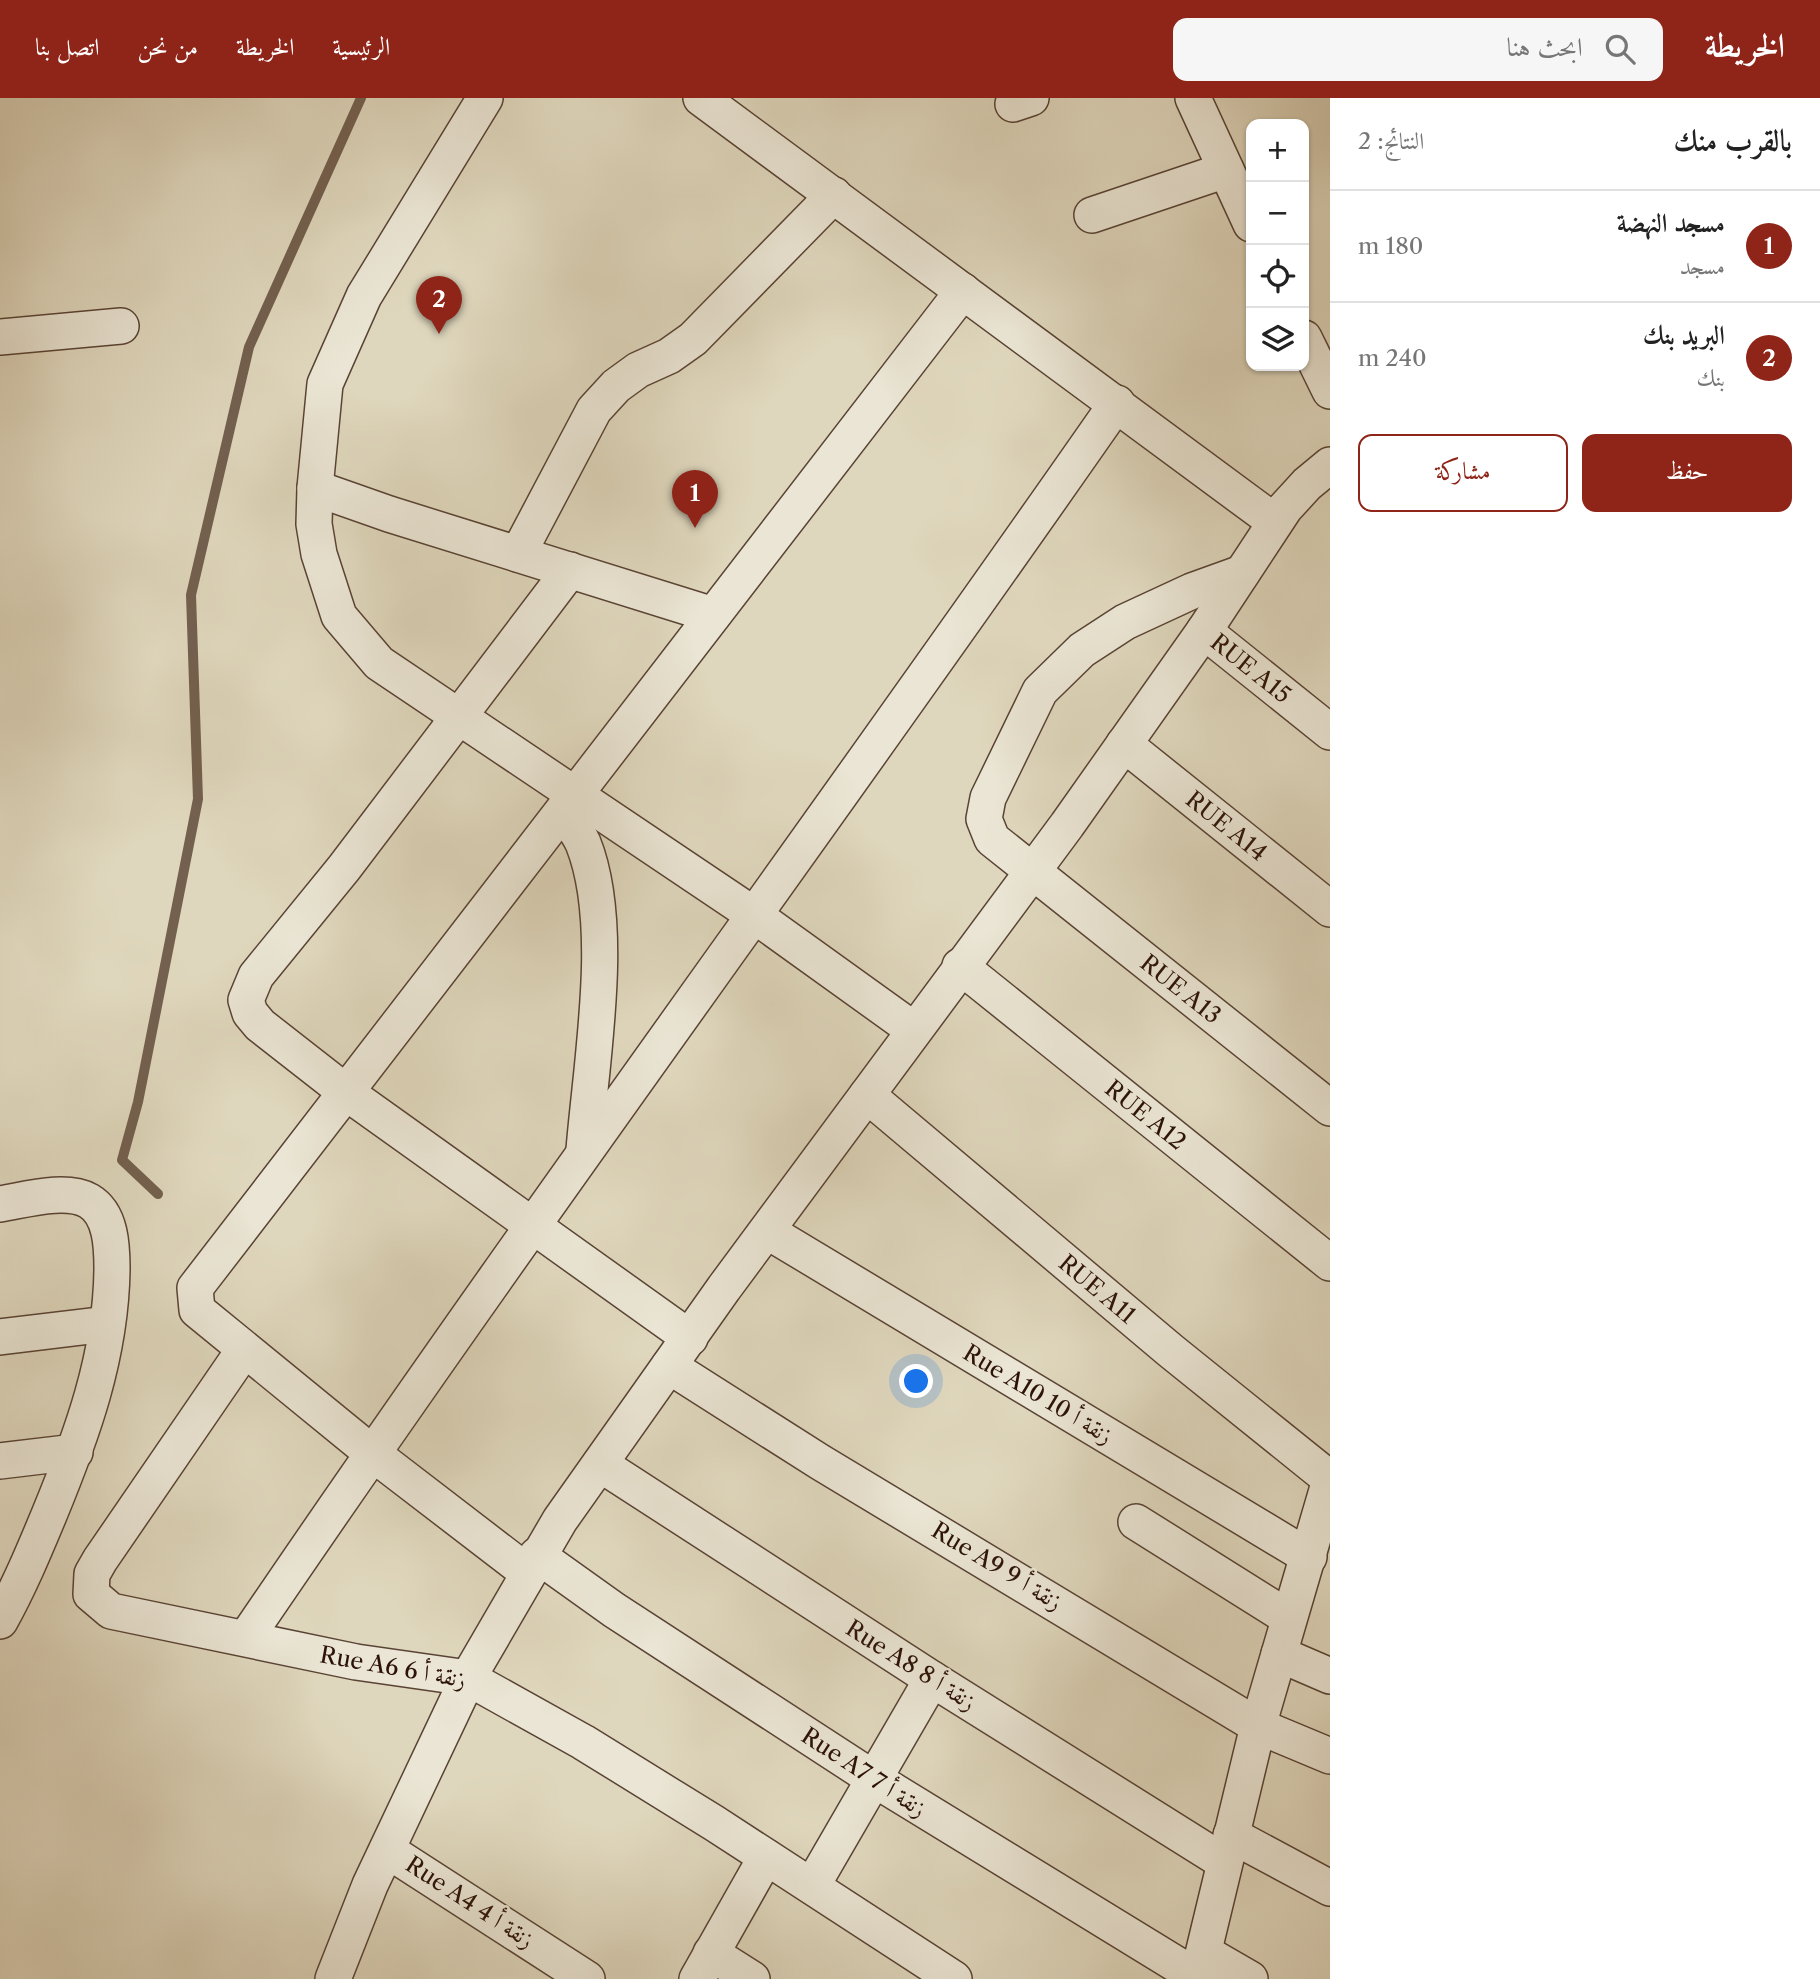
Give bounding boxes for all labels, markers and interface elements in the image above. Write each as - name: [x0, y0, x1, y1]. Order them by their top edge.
- search box: [1173, 18, 1663, 81]
- text: الخريطة: [1705, 25, 1785, 66]
- icon: search: [1601, 30, 1639, 68]
- text: ابحث هنا: [1506, 31, 1583, 63]
- text: اتصل بنا: [35, 32, 99, 61]
- text: من نحن: [137, 32, 198, 61]
- text: الخريطة: [236, 32, 294, 61]
- text: الرئيسية: [332, 32, 390, 61]
- map controls: [1246, 119, 1309, 371]
- button: +: [1246, 119, 1309, 182]
- text: بالقرب منك: [1674, 122, 1792, 159]
- text: النتائج: 2: [1358, 127, 1424, 155]
- button: −: [1246, 182, 1309, 245]
- text: مسجد النهضة: [1617, 207, 1725, 239]
- text: 180 m: [1358, 232, 1423, 260]
- text: 1: [1764, 232, 1774, 260]
- button: locate: [1246, 245, 1309, 308]
- text: مسجد: [1680, 252, 1725, 280]
- pin: 2: [416, 276, 462, 334]
- button: layers: [1246, 308, 1309, 371]
- text: البريد بنك: [1643, 319, 1725, 351]
- text: 240 m: [1358, 344, 1427, 372]
- text: 2: [1762, 344, 1776, 372]
- text: بنك: [1697, 364, 1725, 392]
- button: مشاركة: [1358, 434, 1568, 512]
- button: حفظ: [1582, 434, 1792, 512]
- pin: 1: [672, 470, 718, 528]
- street label: RUE A15: [1205, 628, 1297, 709]
- street label: RUE A14: [1180, 785, 1272, 867]
- street label: RUE A13: [1135, 949, 1227, 1030]
- street label: RUE A12: [1100, 1074, 1192, 1156]
- street label: RUE A11: [1053, 1249, 1142, 1329]
- street label: Rue A10 زنقة أ 10: [958, 1337, 1119, 1450]
- your location: [899, 1364, 933, 1398]
- street label: Rue A9 زنقة أ 9: [927, 1514, 1068, 1616]
- street label: Rue A8 زنقة أ 8: [841, 1612, 982, 1716]
- street label: Rue A6 زنقة أ 6: [318, 1638, 469, 1694]
- street label: Rue A7 زنقة أ 7: [796, 1720, 933, 1823]
- street label: Rue A4 زنقة أ 4: [401, 1848, 541, 1954]

